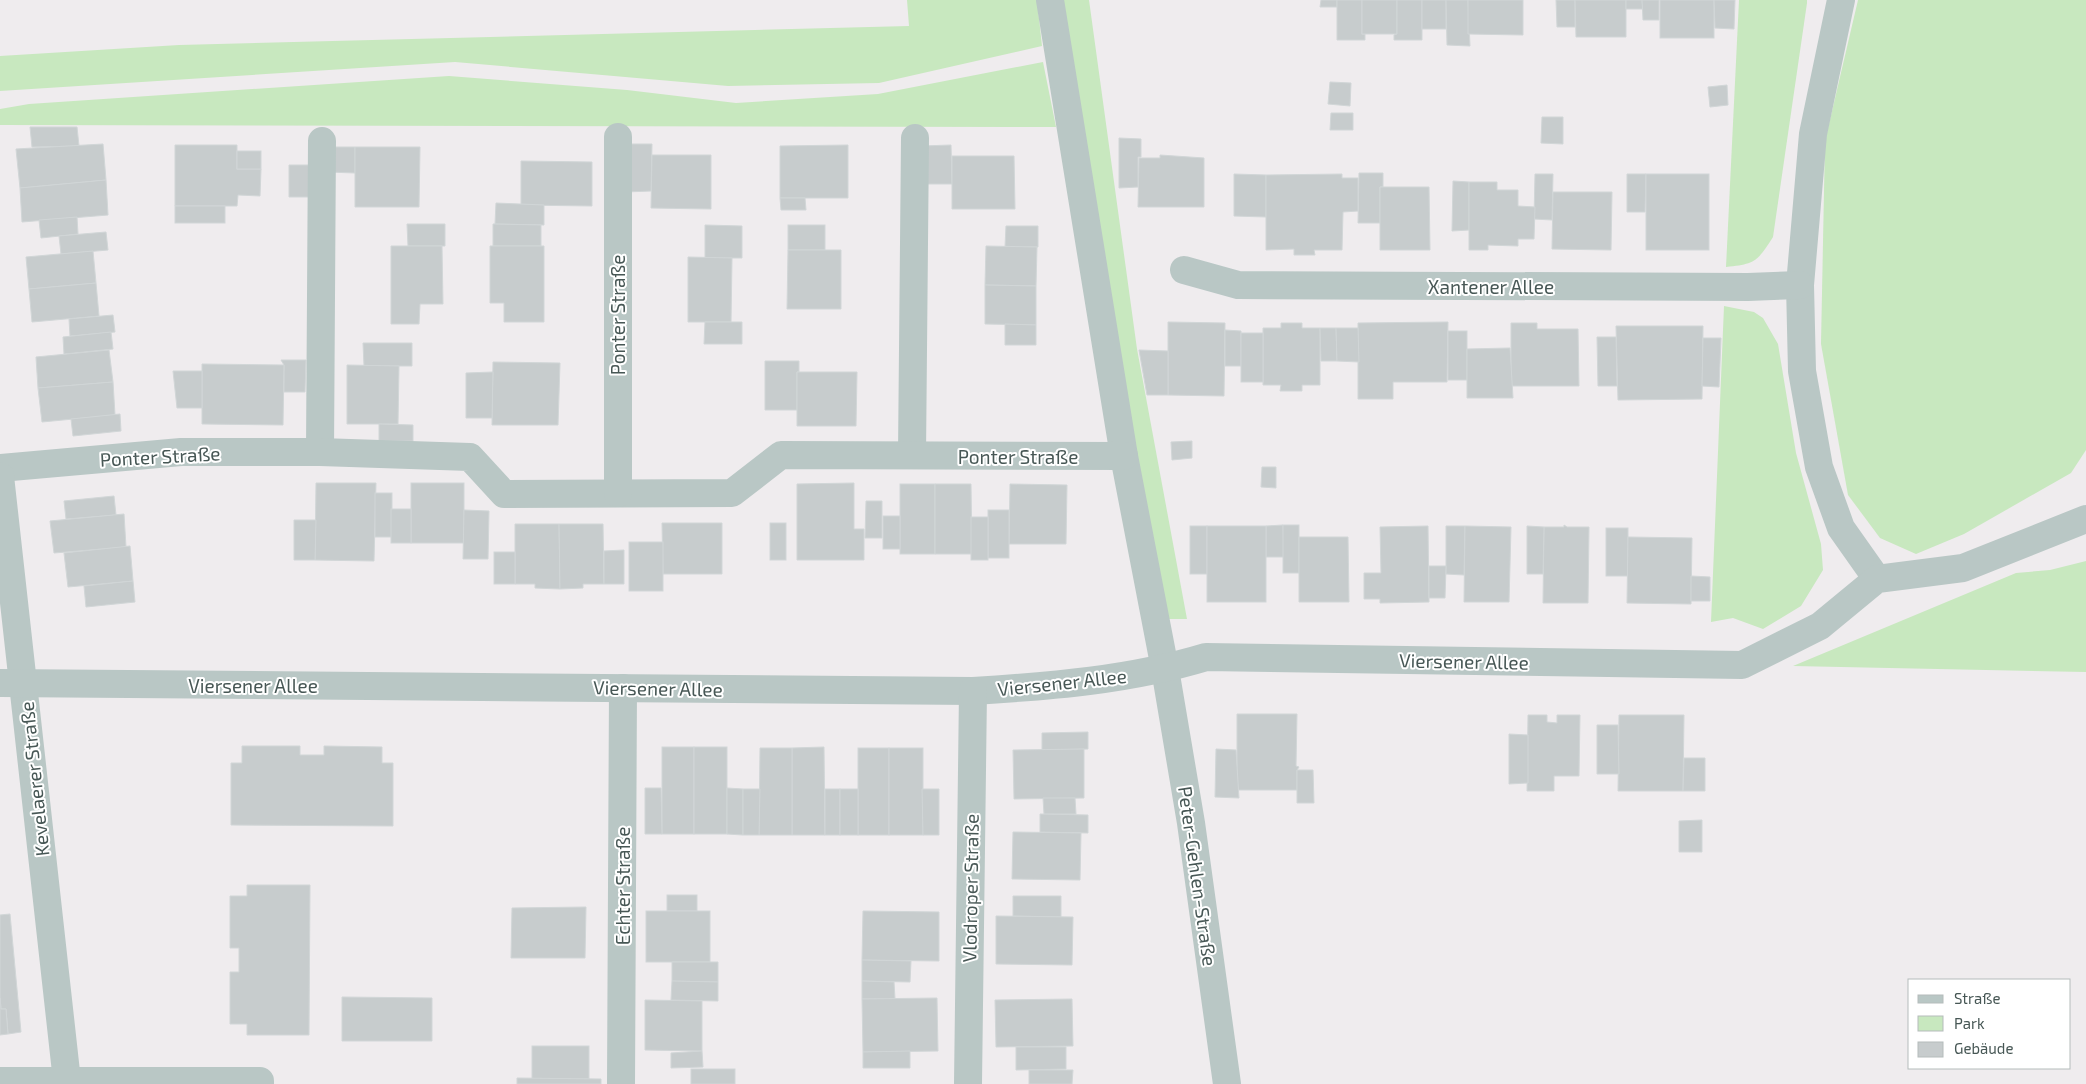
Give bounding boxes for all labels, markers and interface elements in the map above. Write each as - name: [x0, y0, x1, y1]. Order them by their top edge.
- street label: Ponter Straße: [606, 255, 629, 375]
- street label: Xantener Allee: [1428, 275, 1554, 298]
- street label: Ponter Straße: [99, 441, 221, 471]
- street label: Ponter Straße: [958, 445, 1078, 468]
- street label: Viersener Allee: [1399, 648, 1529, 674]
- street label: Viersener Allee: [996, 664, 1128, 700]
- street label: Viersener Allee: [188, 674, 318, 697]
- street label: Viersener Allee: [593, 675, 723, 701]
- street label: Kevelaerer Straße: [14, 700, 54, 858]
- street label: Peter-Gehlen-Straße: [1174, 785, 1222, 967]
- street label: Vlodroper Straße: [957, 814, 983, 962]
- street label: Echter Straße: [611, 827, 634, 945]
- legend: [1908, 979, 2071, 1069]
- text: Straße: [1954, 989, 2000, 1007]
- text: Park: [1954, 1014, 1985, 1032]
- text: Gebäude: [1954, 1039, 2013, 1057]

